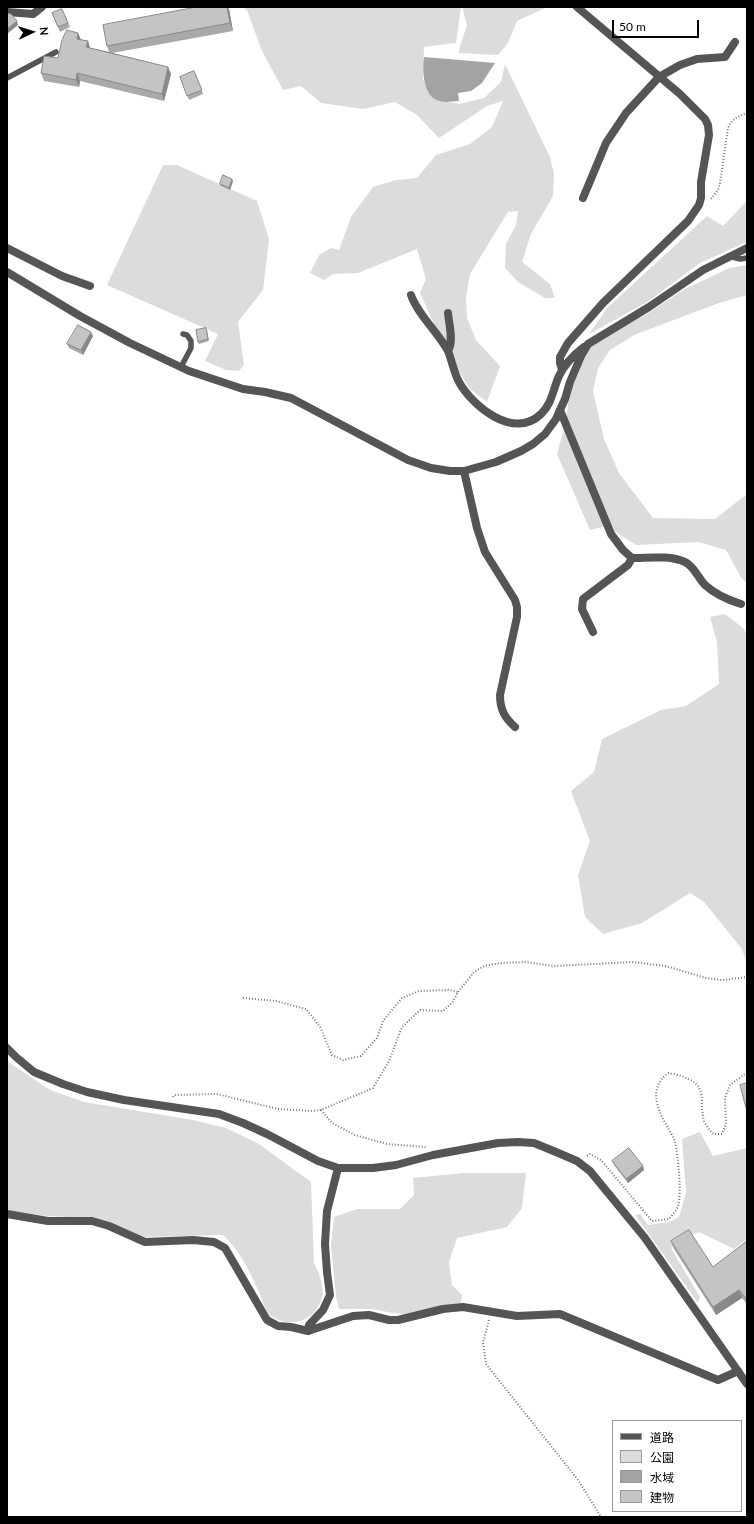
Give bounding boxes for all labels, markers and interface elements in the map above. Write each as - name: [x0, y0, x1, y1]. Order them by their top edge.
- north arrow: [12, 12, 52, 52]
- scale bar: [614, 12, 701, 38]
- text: 50 m: [619, 19, 646, 34]
- text: N: [38, 26, 51, 36]
- legend: [612, 1420, 742, 1512]
- text: 道路: [650, 1430, 674, 1445]
- text: 公園: [650, 1450, 674, 1465]
- text: 水域: [650, 1470, 674, 1485]
- text: 建物: [650, 1490, 674, 1505]

